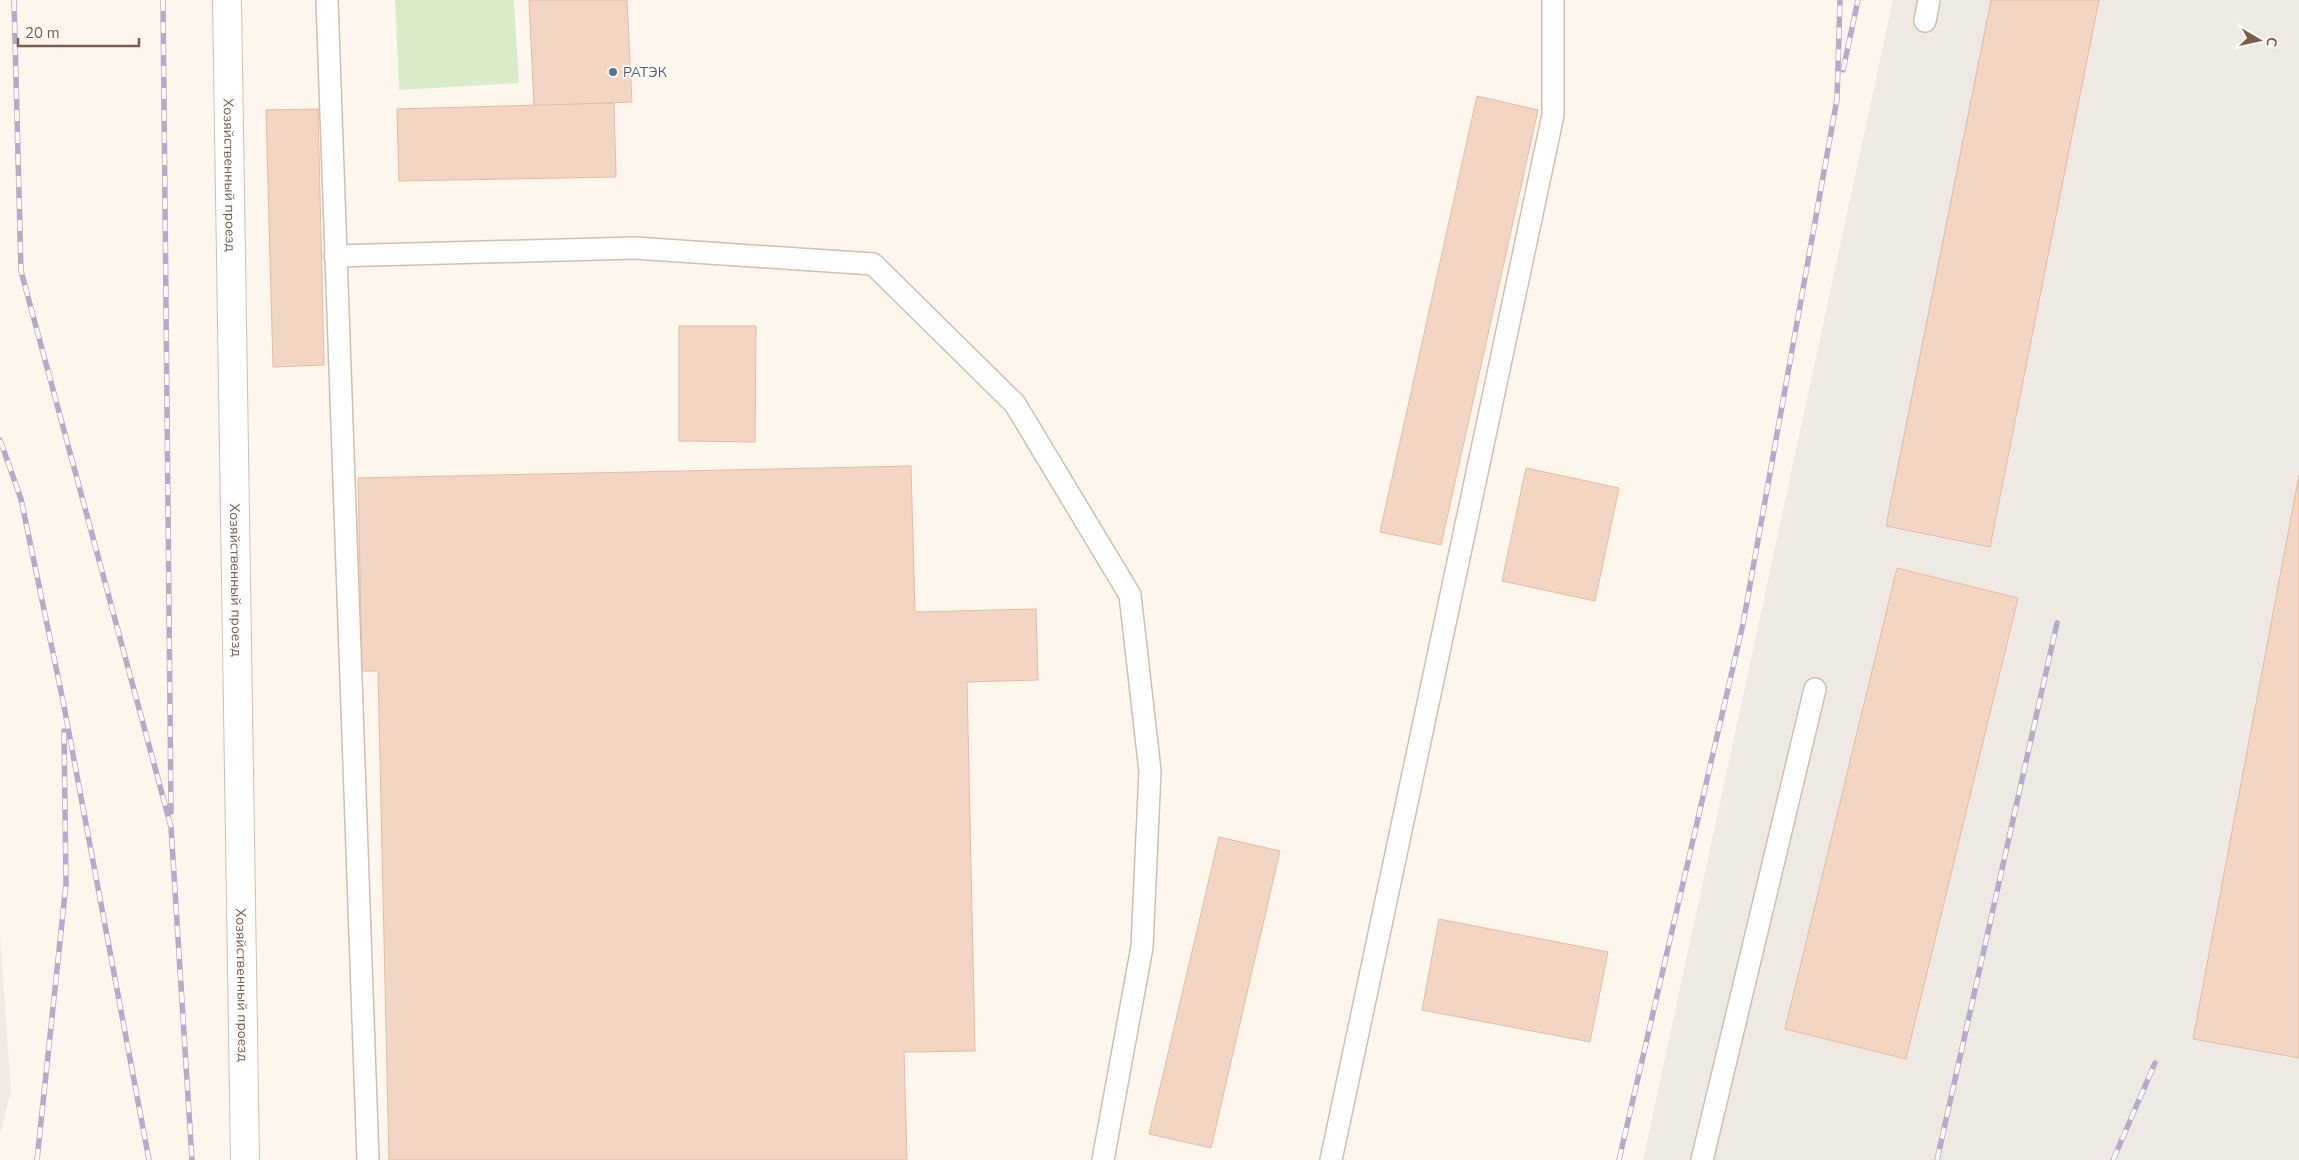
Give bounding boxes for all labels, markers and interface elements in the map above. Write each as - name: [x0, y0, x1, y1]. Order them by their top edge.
- scale bar: [18, 15, 139, 47]
- north arrow: [2234, 15, 2284, 65]
- text: 20 m: [25, 23, 60, 43]
- text: С: [2261, 36, 2281, 49]
- place label: РАТЭК: [623, 63, 667, 82]
- marker: РАТЭК: [607, 66, 619, 78]
- street label: Хозяйственный проезд: [219, 98, 240, 252]
- street label: Хозяйственный проезд: [225, 503, 247, 657]
- street label: Хозяйственный проезд: [232, 908, 253, 1062]

